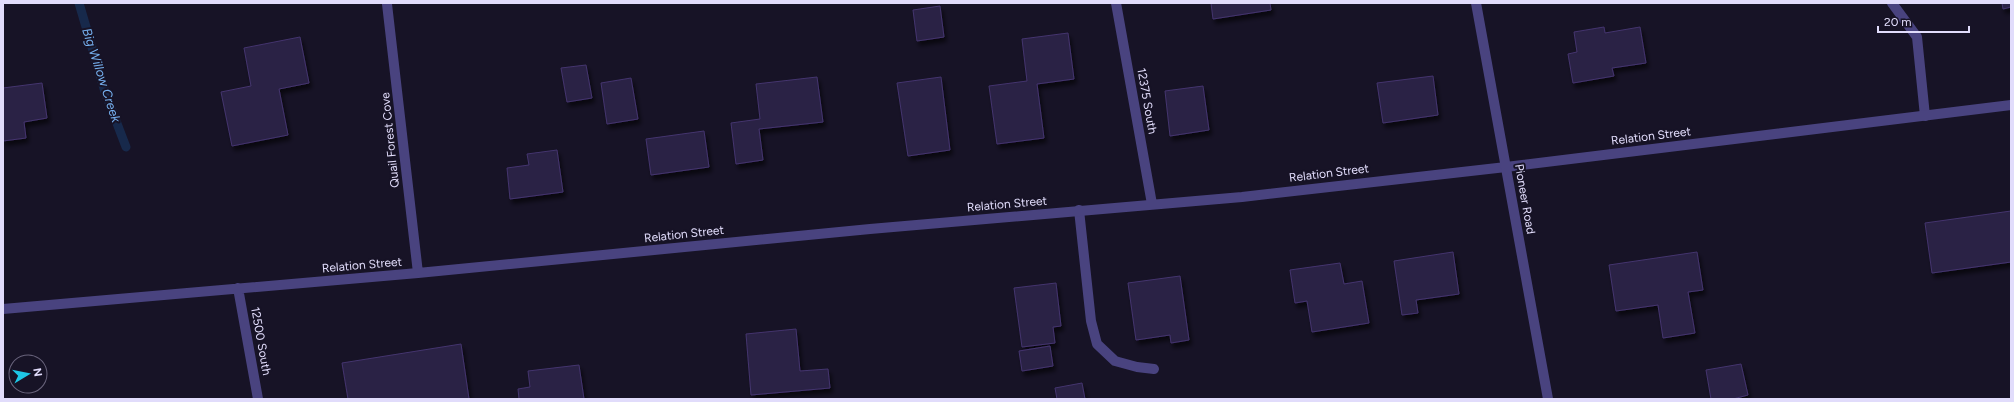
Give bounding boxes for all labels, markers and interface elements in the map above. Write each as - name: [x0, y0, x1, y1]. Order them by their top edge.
- scale bar: [1878, 8, 1969, 34]
- text: 20 m: [1884, 15, 1912, 29]
- water label: Big Willow Creek: [79, 26, 124, 125]
- street label: 12375 South: [1134, 67, 1160, 135]
- street label: Quail Forest Cove: [378, 91, 402, 188]
- street label: Relation Street: [1610, 124, 1692, 148]
- street label: Relation Street: [1288, 161, 1370, 185]
- street label: Pioneer Road: [1512, 163, 1538, 235]
- street label: Relation Street: [966, 193, 1048, 214]
- street label: Relation Street: [643, 223, 725, 245]
- street label: Relation Street: [321, 254, 403, 275]
- street label: 12500 South: [248, 306, 274, 377]
- north arrow: [8, 354, 48, 394]
- text: N: [30, 367, 44, 378]

